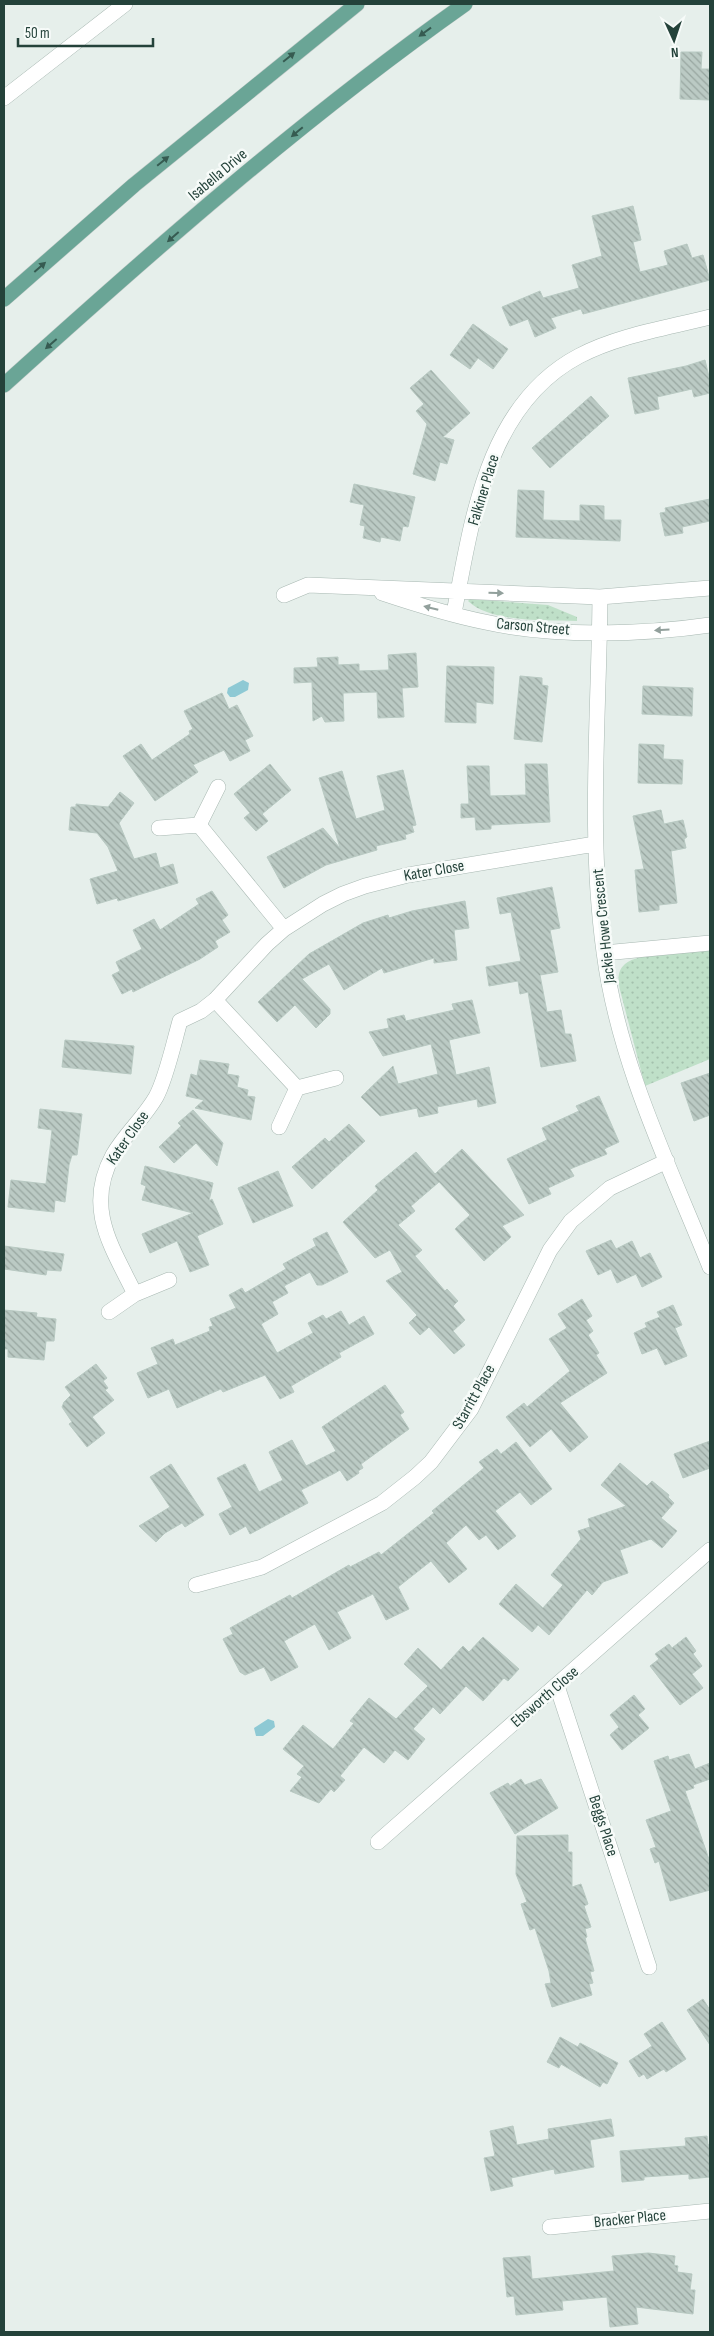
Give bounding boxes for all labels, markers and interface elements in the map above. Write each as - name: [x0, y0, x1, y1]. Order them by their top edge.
- scale bar: [18, 15, 152, 47]
- north arrow: [649, 15, 699, 65]
- text: 50 m: [25, 24, 50, 43]
- one-way arrow: [418, 27, 432, 37]
- text: N: [670, 44, 679, 61]
- one-way arrow: [282, 52, 295, 63]
- one-way arrow: [291, 127, 304, 138]
- street label: Isabella Drive: [185, 145, 251, 205]
- one-way arrow: [157, 155, 170, 166]
- one-way arrow: [166, 231, 179, 242]
- one-way arrow: [34, 261, 47, 272]
- one-way arrow: [45, 338, 57, 350]
- street label: Falkiner Place: [464, 452, 504, 528]
- one-way arrow: [488, 589, 504, 597]
- one-way arrow: [423, 603, 438, 611]
- street label: Carson Street: [496, 614, 571, 640]
- one-way arrow: [654, 627, 670, 635]
- street label: Kater Close: [402, 856, 466, 886]
- street label: Jackie Howe Crescent: [589, 868, 620, 985]
- street label: Kater Close: [103, 1107, 153, 1169]
- street label: Starritt Place: [448, 1361, 500, 1433]
- street label: Ebsworth Close: [507, 1663, 583, 1731]
- street label: Beggs Place: [584, 1793, 622, 1859]
- street label: Bracker Place: [593, 2206, 667, 2232]

